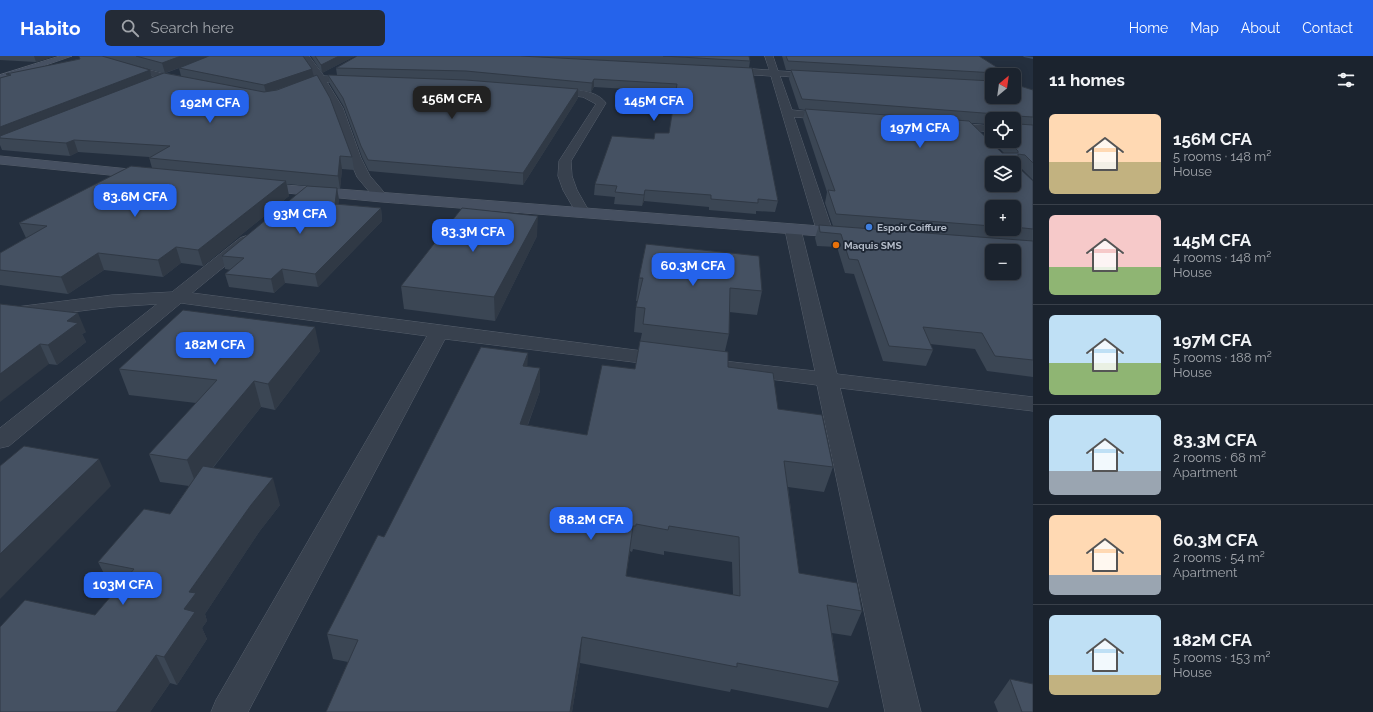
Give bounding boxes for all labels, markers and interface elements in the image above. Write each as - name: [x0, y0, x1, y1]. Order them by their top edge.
- search box: [105, 10, 385, 46]
- text: Habito: [20, 17, 81, 39]
- icon: search: [119, 17, 141, 39]
- text: Search here: [151, 19, 234, 37]
- text: Home: [1129, 20, 1168, 36]
- text: Map: [1190, 20, 1219, 36]
- text: About: [1241, 20, 1280, 36]
- text: Contact: [1302, 20, 1353, 36]
- north arrow: [985, 68, 1021, 104]
- map controls: [985, 68, 1021, 280]
- icon: filters: [1335, 69, 1357, 91]
- text: 11 homes: [1049, 70, 1125, 90]
- pin: 156M CFA: [411, 86, 493, 120]
- pin: 145M CFA: [613, 88, 695, 122]
- pin: 192M CFA: [169, 90, 251, 124]
- text: 156M CFA: [422, 91, 482, 106]
- text: 145M CFA: [624, 93, 684, 108]
- text: 192M CFA: [180, 95, 240, 110]
- button: locate: [985, 112, 1021, 148]
- pin: 197M CFA: [879, 115, 961, 149]
- text: 197M CFA: [890, 120, 950, 135]
- text: 156M CFA: [1173, 129, 1252, 149]
- icon: home: [1081, 130, 1129, 178]
- text: 5 rooms · 148 m²: [1173, 149, 1271, 164]
- button: layers: [985, 156, 1021, 192]
- text: House: [1173, 164, 1212, 179]
- pin: 83.6M CFA: [89, 184, 181, 218]
- text: 83.6M CFA: [103, 189, 167, 204]
- button: +: [985, 200, 1021, 236]
- pin: 93M CFA: [263, 201, 337, 235]
- text: 93M CFA: [273, 206, 327, 221]
- pin: 83.3M CFA: [427, 219, 519, 253]
- marker: Espoir Coiffure: [864, 222, 874, 232]
- place label: Espoir Coiffure: [877, 222, 947, 233]
- text: 83.3M CFA: [441, 224, 505, 239]
- text: 145M CFA: [1173, 230, 1251, 250]
- icon: home: [1081, 231, 1129, 279]
- marker: Maquis SMS: [831, 240, 841, 250]
- place label: Maquis SMS: [844, 240, 902, 251]
- button: −: [985, 244, 1021, 280]
- text: 4 rooms · 148 m²: [1173, 250, 1271, 265]
- pin: 60.3M CFA: [647, 253, 739, 287]
- text: 60.3M CFA: [661, 258, 725, 273]
- text: House: [1173, 265, 1212, 280]
- text: 197M CFA: [1173, 330, 1252, 350]
- icon: home: [1081, 331, 1129, 379]
- pin: 182M CFA: [174, 332, 256, 366]
- text: 182M CFA: [185, 337, 245, 352]
- text: 5 rooms · 188 m²: [1173, 350, 1272, 365]
- text: House: [1173, 365, 1212, 380]
- text: 83.3M CFA: [1173, 430, 1257, 450]
- icon: home: [1081, 431, 1129, 479]
- text: 2 rooms · 68 m²: [1173, 450, 1266, 465]
- text: Apartment: [1173, 465, 1237, 480]
- pin: 88.2M CFA: [545, 507, 637, 541]
- text: 88.2M CFA: [559, 512, 623, 527]
- text: 60.3M CFA: [1173, 530, 1258, 550]
- icon: home: [1081, 531, 1129, 579]
- text: 2 rooms · 54 m²: [1173, 550, 1265, 565]
- text: Apartment: [1173, 565, 1237, 580]
- pin: 103M CFA: [82, 572, 164, 606]
- text: 103M CFA: [93, 577, 153, 592]
- text: 182M CFA: [1173, 630, 1252, 650]
- icon: home: [1081, 631, 1129, 679]
- text: 5 rooms · 153 m²: [1173, 650, 1270, 665]
- text: House: [1173, 665, 1212, 680]

